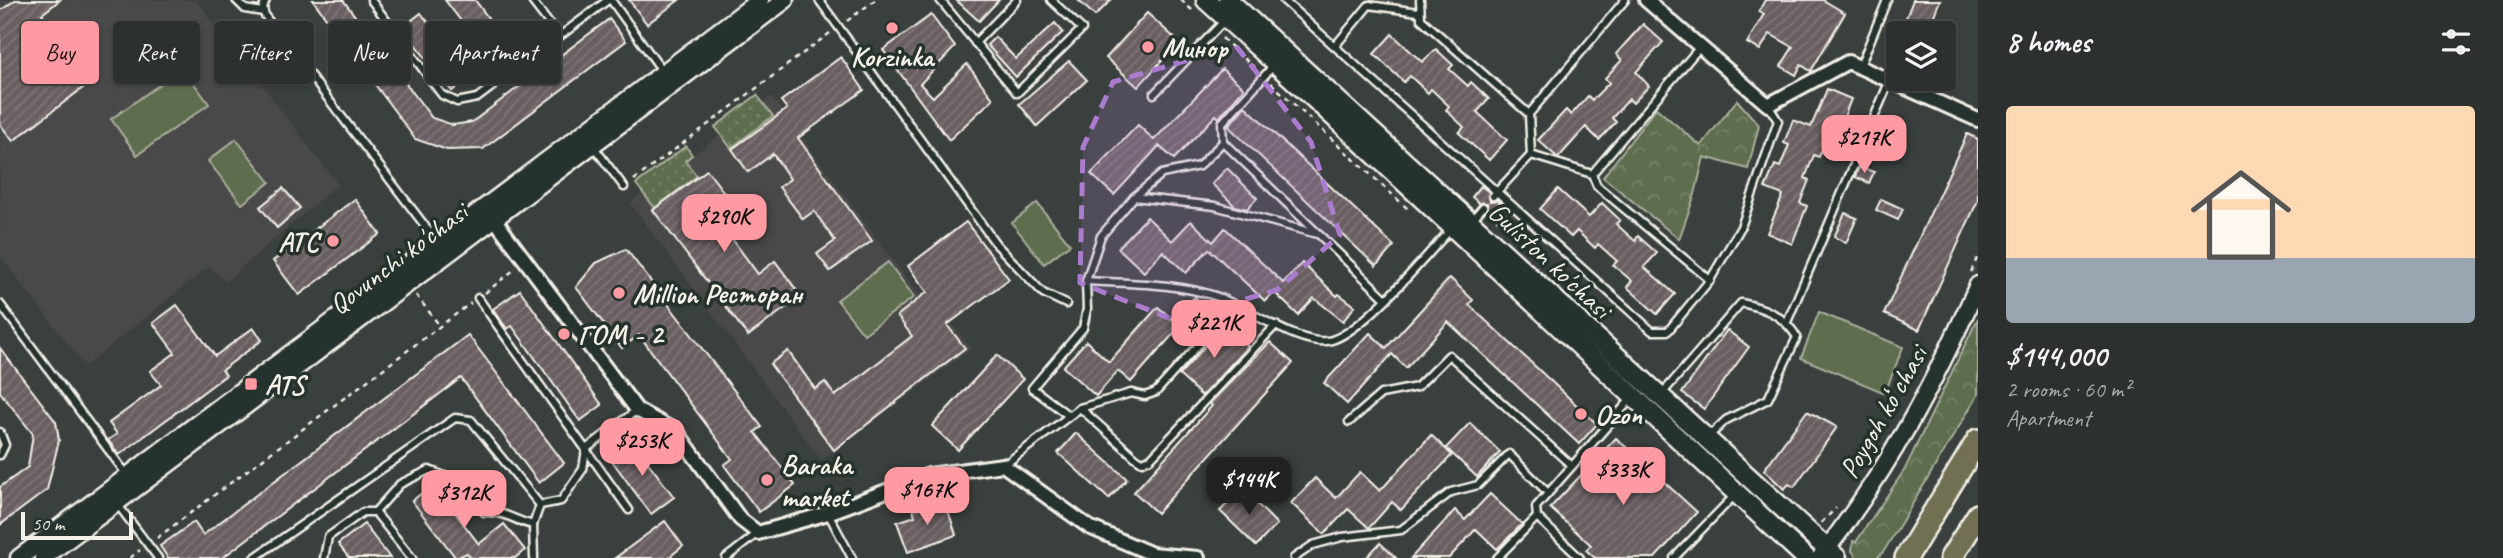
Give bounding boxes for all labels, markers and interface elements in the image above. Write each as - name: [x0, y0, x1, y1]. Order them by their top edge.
- marker: Korzinka: [884, 20, 900, 36]
- chip: Buy: [21, 21, 99, 84]
- chip: Rent: [113, 21, 200, 84]
- chip: Filters: [214, 21, 314, 84]
- chip: New: [328, 21, 411, 84]
- chip: Apartment: [425, 21, 561, 84]
- map controls: [1886, 21, 1956, 91]
- button: layers: [1886, 21, 1956, 91]
- text: 8 homes: [2006, 23, 2091, 61]
- icon: filters: [2437, 23, 2475, 61]
- place label: Минор: [1162, 30, 1229, 65]
- place label: Korzinka: [851, 39, 935, 74]
- marker: Минор: [1140, 39, 1156, 55]
- pin: $217K: [1815, 116, 1913, 175]
- text: $217K: [1838, 123, 1891, 152]
- icon: home: [2178, 152, 2304, 278]
- street label: Qovunchi ko'chasi: [322, 192, 477, 322]
- pin: $290K: [675, 194, 773, 254]
- street label: Guliston ko'chasi: [1481, 194, 1622, 328]
- text: $290K: [698, 202, 750, 231]
- place label: АТС: [278, 224, 323, 259]
- marker: АТС: [325, 233, 341, 249]
- place label: Million Ресторан: [633, 276, 804, 311]
- marker: Million Ресторан: [611, 285, 627, 301]
- pin: $221K: [1165, 300, 1263, 360]
- text: $221K: [1187, 308, 1241, 337]
- place label: ГОМ - 2: [578, 317, 665, 352]
- marker: ГОМ - 2: [556, 326, 572, 342]
- street label: Poygoh koʻchasi: [1831, 337, 1937, 484]
- text: $144,000: [2006, 337, 2106, 375]
- place label: ATS: [265, 367, 308, 402]
- text: 2 rooms · 60 m²: [2006, 375, 2130, 404]
- marker: ATS: [243, 376, 259, 392]
- place label: Ozon: [1595, 397, 1643, 432]
- text: Apartment: [2006, 404, 2091, 433]
- marker: Ozon: [1573, 406, 1589, 422]
- pin: $253K: [593, 419, 691, 478]
- text: $253K: [616, 426, 668, 455]
- place label: Baraka market: [781, 447, 854, 514]
- pin: $333K: [1574, 448, 1672, 507]
- text: $333K: [1596, 455, 1650, 484]
- pin: $144K: [1200, 458, 1298, 517]
- text: $144K: [1222, 465, 1276, 494]
- pin: $167K: [878, 468, 976, 527]
- pin: $312K: [415, 470, 513, 530]
- marker: Baraka market: [759, 472, 775, 488]
- text: $167K: [900, 475, 954, 504]
- text: $312K: [437, 478, 491, 507]
- scale bar: [21, 509, 133, 541]
- text: 50 m: [32, 512, 64, 536]

